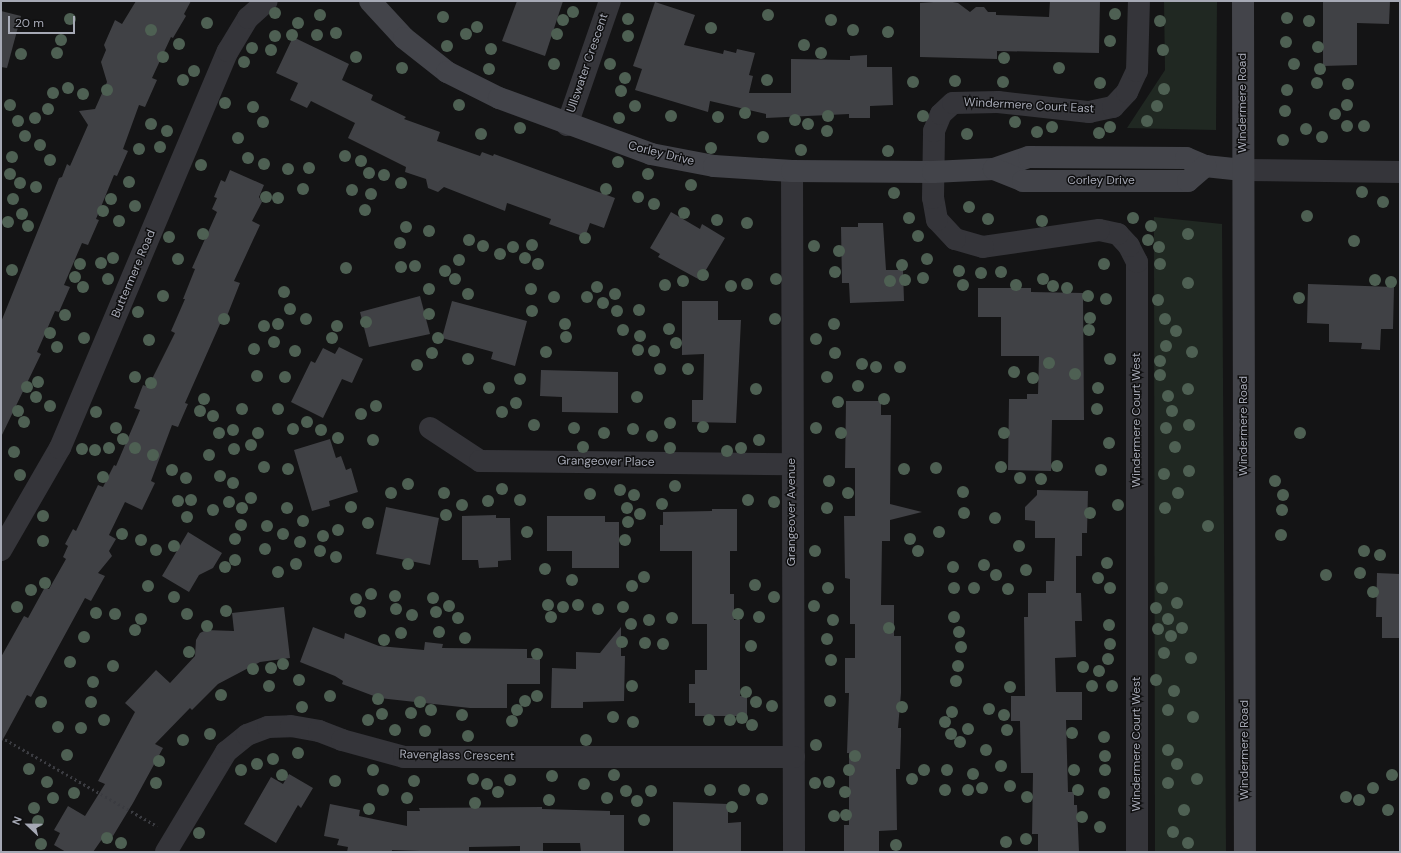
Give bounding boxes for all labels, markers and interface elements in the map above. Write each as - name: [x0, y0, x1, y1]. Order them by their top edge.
- scale bar: [10, 8, 77, 34]
- street label: Ullswater Crescent: [564, 11, 612, 115]
- text: 20 m: [15, 15, 44, 31]
- street label: Windermere Road: [1236, 53, 1250, 153]
- street label: Windermere Court East: [963, 95, 1095, 117]
- street label: Corley Drive: [626, 139, 696, 169]
- street label: Corley Drive: [1067, 174, 1135, 188]
- street label: Buttermere Road: [109, 228, 159, 320]
- street label: Windermere Court West: [1130, 352, 1144, 488]
- street label: Windermere Road: [1237, 376, 1251, 476]
- street label: Grangeover Place: [557, 454, 655, 470]
- street label: Grangeover Avenue: [785, 458, 799, 566]
- street label: Windermere Court West: [1130, 676, 1144, 812]
- street label: Windermere Road: [1238, 700, 1252, 800]
- street label: Ravenglass Crescent: [399, 748, 515, 764]
- north arrow: [8, 805, 48, 845]
- text: N: [9, 814, 25, 827]

